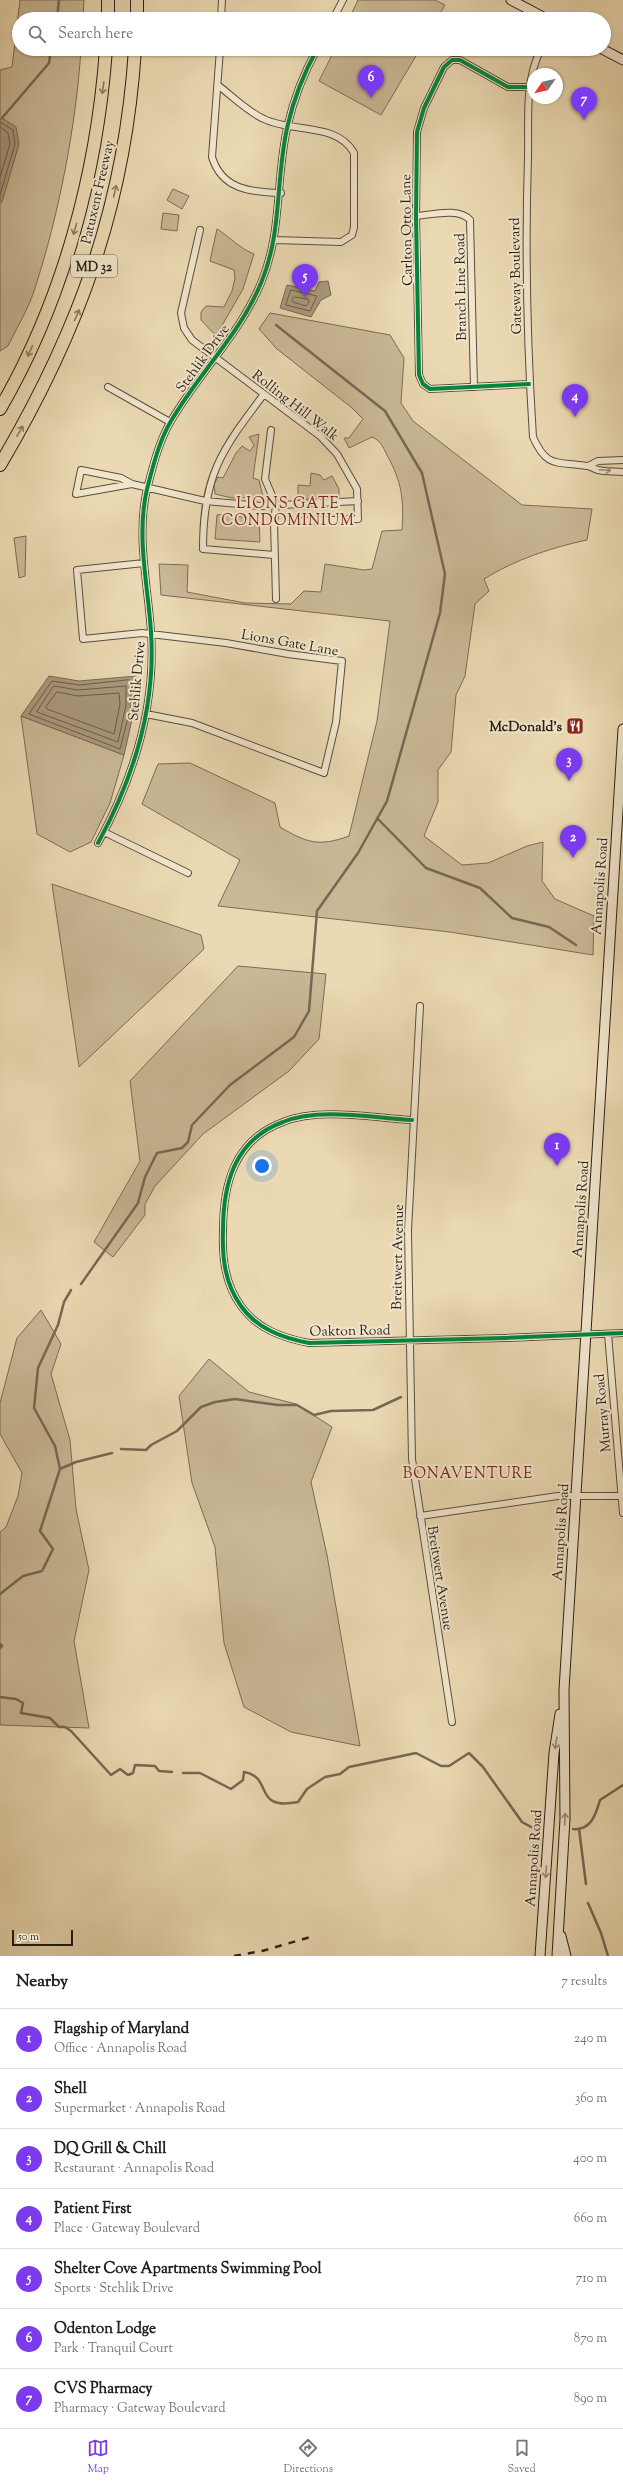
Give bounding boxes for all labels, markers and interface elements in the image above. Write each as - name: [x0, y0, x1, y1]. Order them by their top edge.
- search box: [12, 12, 611, 56]
- icon: search: [26, 23, 48, 45]
- text: Search here: [58, 24, 133, 45]
- pin: 6: [358, 65, 384, 98]
- north arrow: [527, 68, 563, 104]
- one-way arrow: [99, 81, 107, 94]
- pin: 7: [571, 87, 597, 120]
- street label: Patuxent Freeway: [77, 138, 121, 246]
- street label: Carlton Otto Lane: [397, 174, 419, 286]
- one-way arrow: [111, 184, 119, 197]
- street label: Gateway Boulevard: [506, 217, 528, 335]
- one-way arrow: [71, 222, 78, 235]
- street label: Branch Line Road: [451, 233, 473, 341]
- road number: MD 32: [71, 255, 117, 277]
- pin: 5: [292, 264, 318, 297]
- one-way arrow: [73, 309, 81, 321]
- street label: Stehlik Drive: [172, 321, 235, 397]
- one-way arrow: [26, 344, 33, 356]
- street label: Rolling Hill Walk: [247, 366, 343, 447]
- pin: 4: [562, 384, 588, 417]
- one-way arrow: [16, 426, 24, 438]
- one-way arrow: [598, 467, 611, 474]
- district label: LIONS GATE CONDOMINIUM: [221, 494, 355, 532]
- street label: Lions Gate Lane: [239, 626, 340, 662]
- street label: Stehlik Drive: [125, 640, 151, 722]
- restaurant icon: McDonald's: [565, 716, 585, 736]
- place label: McDonald's: [489, 718, 562, 738]
- pin: 3: [556, 748, 582, 781]
- pin: 2: [560, 825, 586, 858]
- street label: Annapolis Road: [588, 837, 614, 935]
- pin: 1: [544, 1133, 570, 1166]
- your location: [252, 1156, 272, 1176]
- street label: Annapolis Road: [569, 1160, 595, 1258]
- street label: Breitwert Avenue: [388, 1204, 410, 1310]
- street label: Oakton Road: [309, 1321, 391, 1343]
- street label: Murray Road: [591, 1373, 617, 1453]
- district label: BONAVENTURE: [403, 1464, 533, 1485]
- street label: Annapolis Road: [549, 1483, 575, 1581]
- street label: Breitwert Avenue: [421, 1525, 457, 1632]
- one-way arrow: [552, 1736, 560, 1749]
- street label: Annapolis Road: [522, 1809, 548, 1907]
- one-way arrow: [561, 1813, 568, 1826]
- one-way arrow: [542, 1865, 549, 1878]
- scale bar: [12, 1928, 73, 1947]
- text: 50 m: [18, 1929, 39, 1945]
- text: Nearby: [16, 1970, 68, 1994]
- text: 7 results: [561, 1973, 607, 1991]
- text: Flagship of Maryland: [54, 2019, 189, 2040]
- text: 1: [27, 2030, 31, 2048]
- text: 240 m: [574, 2030, 607, 2048]
- text: Office · Annapolis Road: [54, 2040, 187, 2058]
- text: Shell: [54, 2079, 87, 2100]
- text: 2: [26, 2090, 32, 2108]
- text: 360 m: [575, 2090, 607, 2108]
- text: Supermarket · Annapolis Road: [54, 2100, 225, 2118]
- text: DQ Grill & Chill: [54, 2139, 166, 2160]
- text: 3: [26, 2150, 32, 2168]
- text: 400 m: [573, 2150, 607, 2168]
- text: Restaurant · Annapolis Road: [54, 2160, 214, 2178]
- text: Patient First: [54, 2199, 131, 2220]
- text: 4: [26, 2210, 32, 2228]
- text: 660 m: [574, 2210, 607, 2228]
- text: Place · Gateway Boulevard: [54, 2220, 200, 2238]
- text: Shelter Cove Apartments Swimming Pool: [54, 2259, 322, 2280]
- text: 5: [27, 2270, 31, 2288]
- text: 710 m: [576, 2270, 607, 2288]
- text: Sports · Stehlik Drive: [54, 2280, 174, 2298]
- text: Odenton Lodge: [54, 2319, 156, 2340]
- text: 6: [26, 2330, 32, 2348]
- text: 870 m: [574, 2330, 607, 2348]
- text: Park · Tranquil Court: [54, 2340, 173, 2358]
- text: CVS Pharmacy: [54, 2379, 153, 2400]
- text: 7: [26, 2390, 32, 2408]
- text: 890 m: [574, 2390, 607, 2408]
- text: Pharmacy · Gateway Boulevard: [54, 2400, 226, 2418]
- tab: Map: [87, 2437, 109, 2477]
- tab: Directions: [284, 2437, 333, 2477]
- tab: Saved: [508, 2437, 536, 2477]

